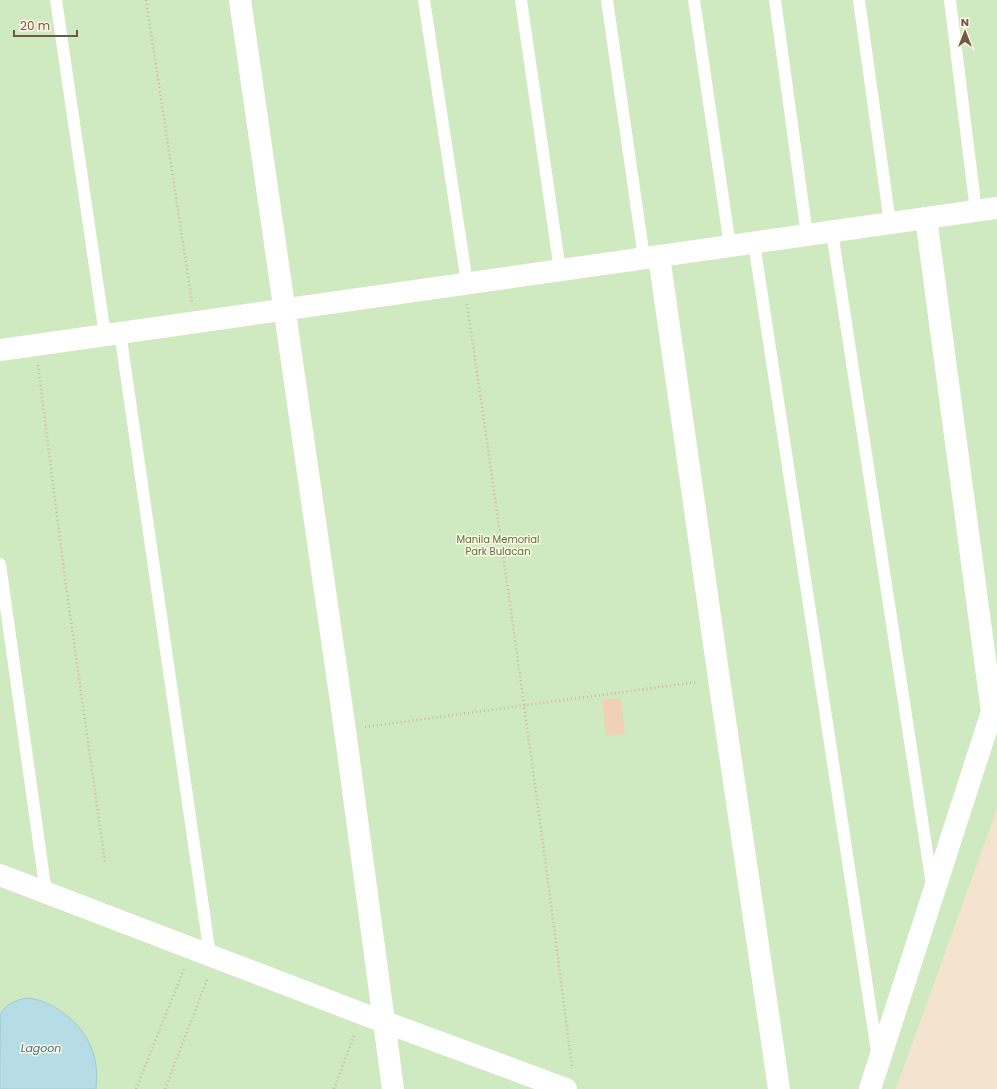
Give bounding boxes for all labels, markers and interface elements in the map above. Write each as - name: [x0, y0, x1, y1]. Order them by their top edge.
- scale bar: [14, 12, 77, 38]
- north arrow: [945, 12, 985, 52]
- text: N: [961, 14, 969, 30]
- text: 20 m: [20, 17, 50, 34]
- park label: Manila Memorial Park Bulacan: [456, 532, 540, 559]
- water label: Lagoon: [21, 1040, 61, 1056]

